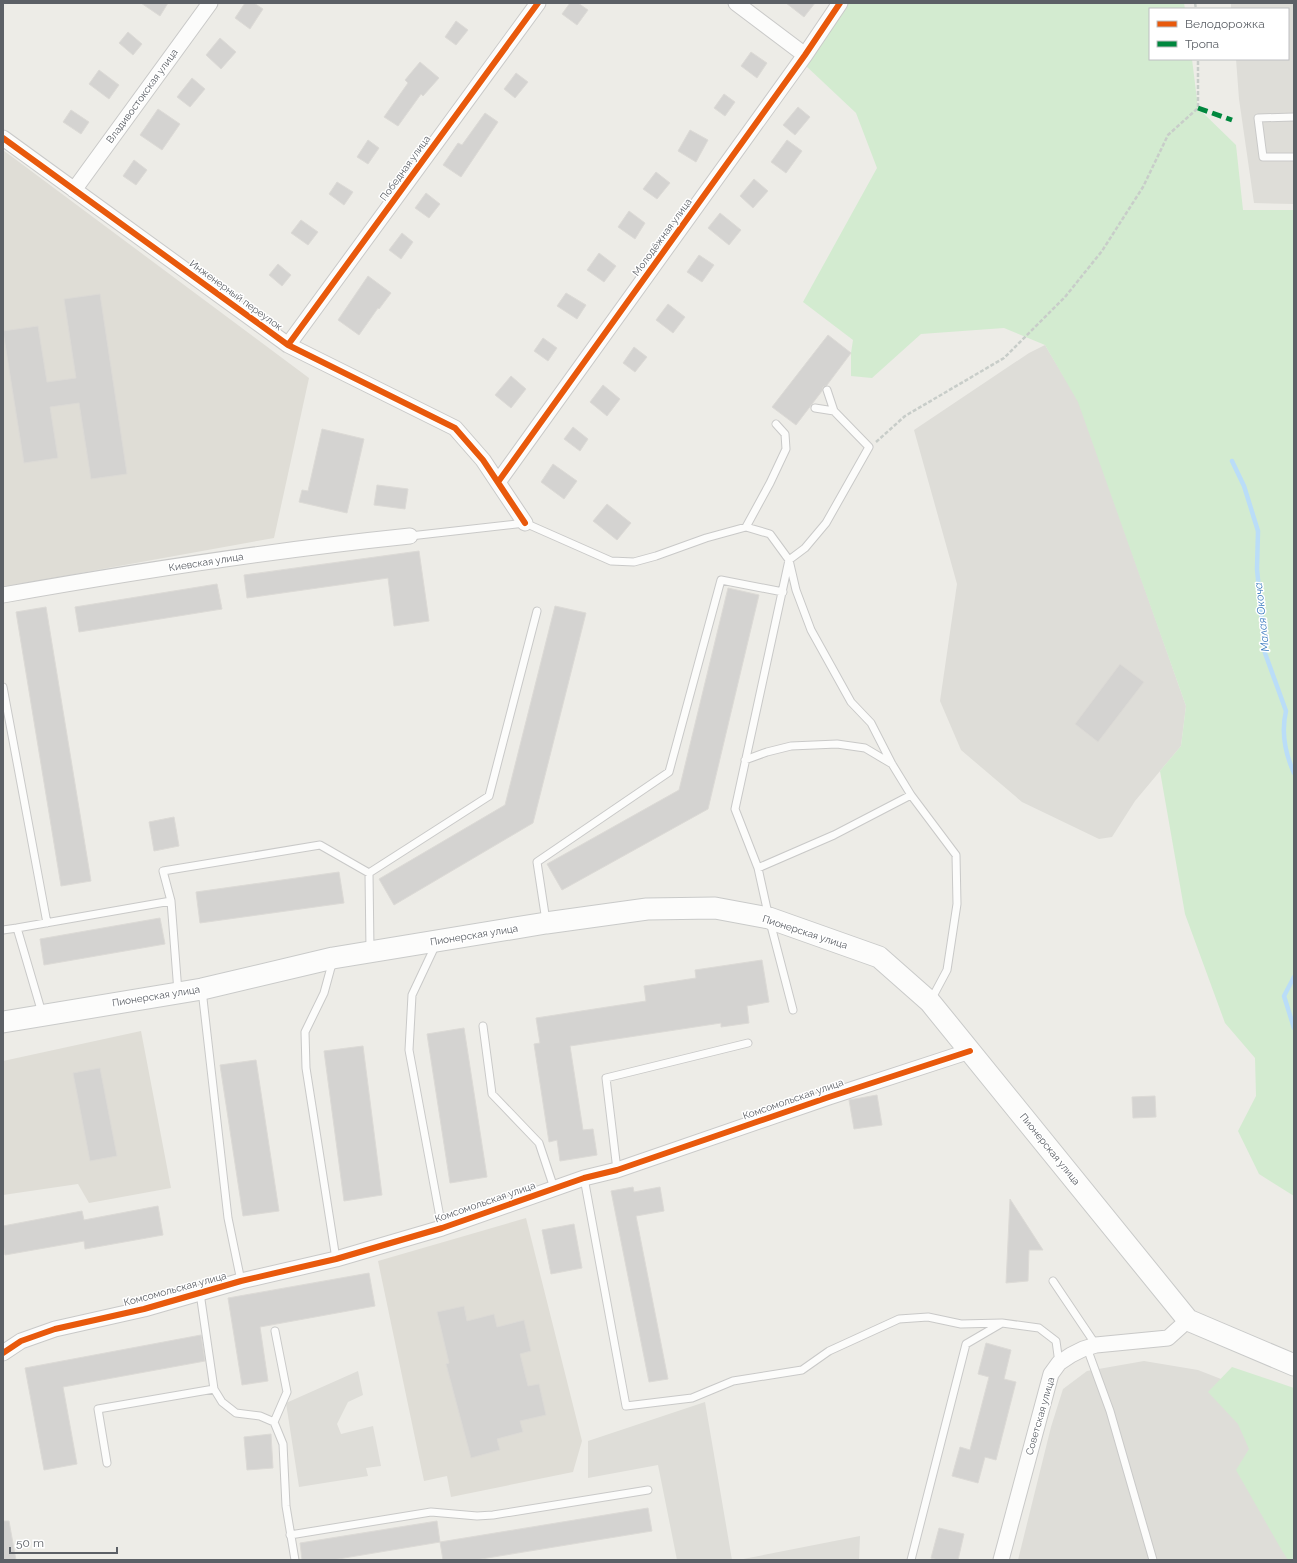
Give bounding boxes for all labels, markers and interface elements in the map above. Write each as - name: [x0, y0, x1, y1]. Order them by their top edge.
- legend: [1149, 8, 1289, 60]
- text: Велодорожка: [1185, 17, 1265, 31]
- text: Тропа: [1185, 37, 1219, 51]
- street label: Владивостокская улица: [104, 47, 180, 145]
- street label: Победная улица: [378, 133, 432, 203]
- street label: Молодёжная улица: [630, 196, 694, 278]
- street label: Инженерный переулок: [188, 258, 284, 332]
- street label: Киевская улица: [168, 551, 244, 573]
- water label: Малая Окоча: [1252, 581, 1272, 652]
- street label: Пионерская улица: [761, 913, 849, 951]
- street label: Пионерская улица: [429, 923, 519, 947]
- street label: Пионерская улица: [111, 984, 201, 1008]
- street label: Комсомольская улица: [741, 1077, 845, 1121]
- street label: Пионерская улица: [1018, 1111, 1082, 1187]
- street label: Комсомольская улица: [433, 1180, 537, 1224]
- street label: Комсомольская улица: [122, 1270, 228, 1308]
- street label: Советская улица: [1024, 1376, 1056, 1456]
- scale bar: [10, 1529, 117, 1555]
- text: 50 m: [16, 1536, 44, 1550]

